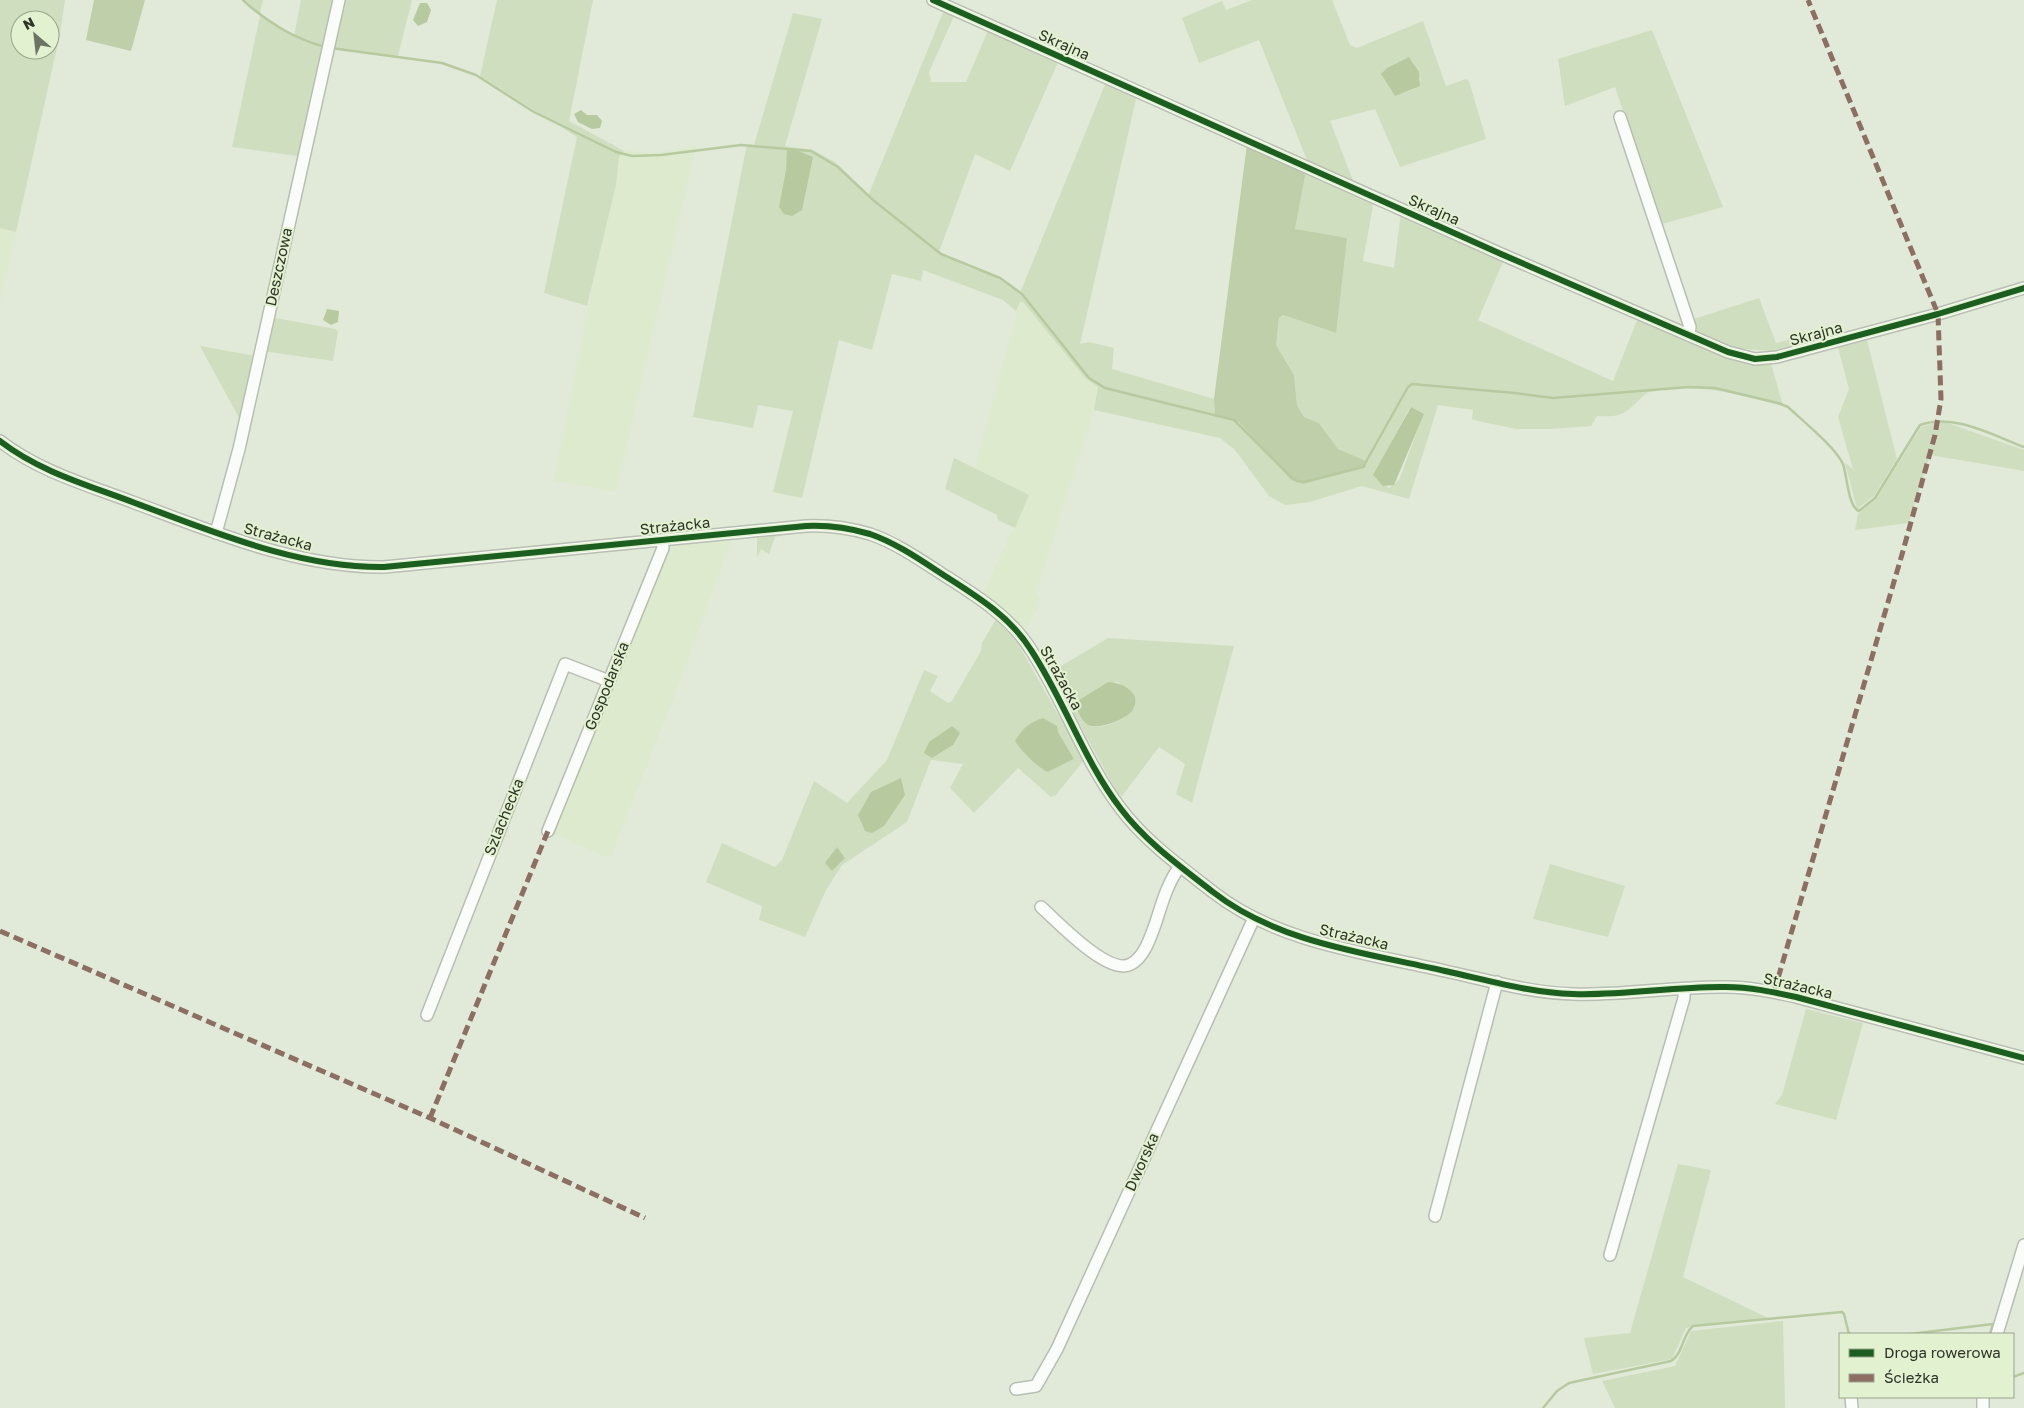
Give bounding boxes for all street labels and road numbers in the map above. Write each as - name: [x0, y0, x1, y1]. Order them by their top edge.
- street label: Skrajna: [1036, 25, 1093, 63]
- street label: Skrajna: [1406, 190, 1463, 228]
- street label: Deszczowa: [261, 226, 295, 308]
- street label: Skrajna: [1787, 317, 1844, 349]
- street label: Strażacka: [639, 512, 711, 538]
- street label: Strażacka: [242, 518, 315, 554]
- street label: Gospodarska: [580, 639, 632, 733]
- street label: Strażacka: [1037, 642, 1087, 713]
- street label: Szlachecka: [479, 775, 527, 858]
- street label: Strażacka: [1318, 919, 1391, 953]
- street label: Strażacka: [1762, 968, 1835, 1002]
- street label: Dworska: [1120, 1130, 1162, 1194]

